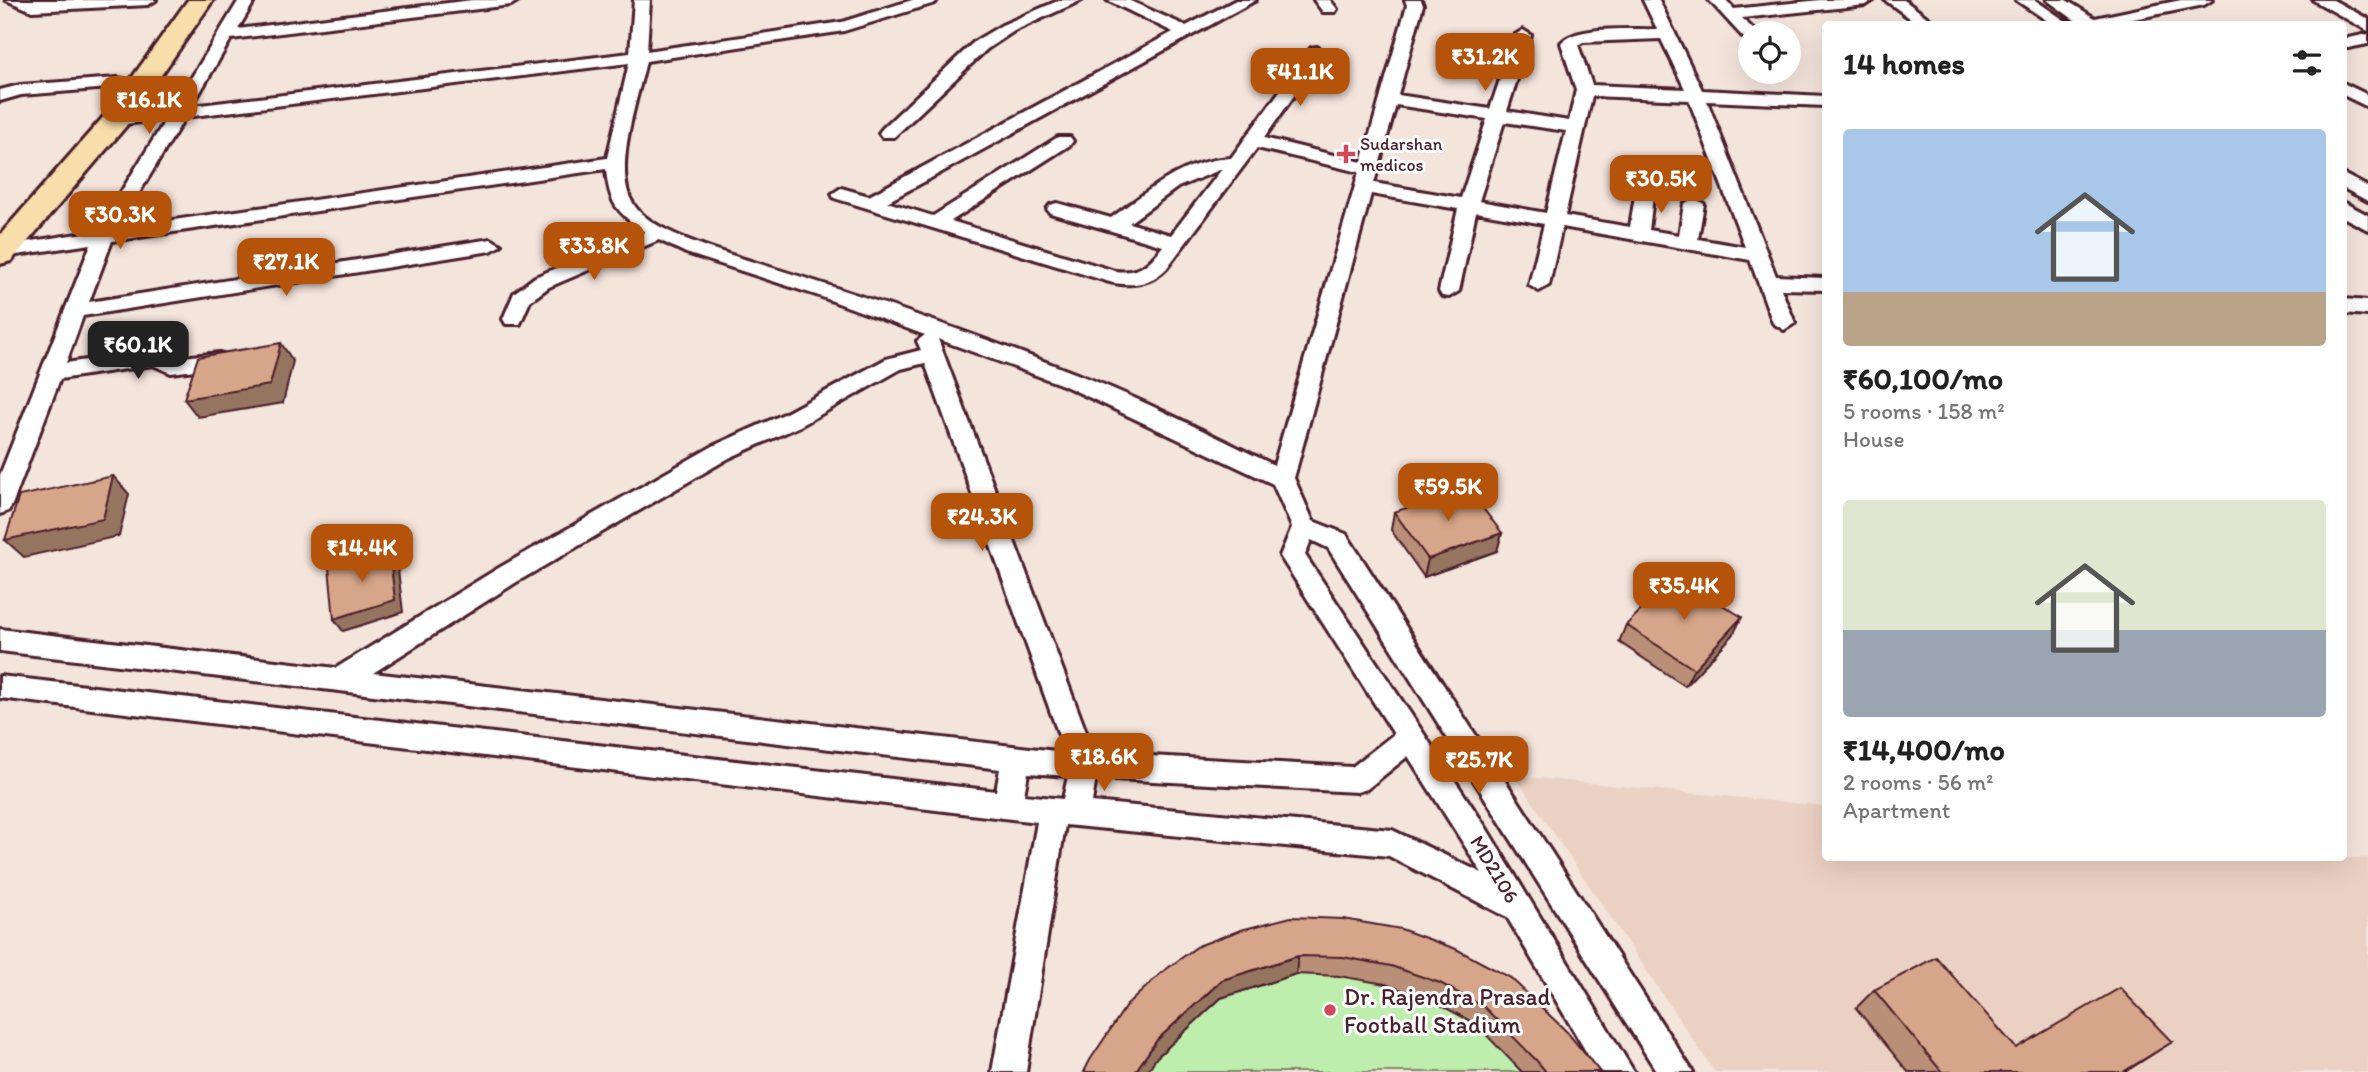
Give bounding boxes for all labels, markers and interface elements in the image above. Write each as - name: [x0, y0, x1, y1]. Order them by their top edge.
- map controls: [1738, 21, 1801, 84]
- button: locate: [1738, 21, 1801, 84]
- pin: ₹31.2K: [1428, 34, 1542, 93]
- text: ₹31.2K: [1452, 42, 1518, 70]
- icon: filters: [2288, 44, 2326, 82]
- text: 14 homes: [1843, 45, 1965, 82]
- pin: ₹41.1K: [1243, 48, 1357, 108]
- text: ₹41.1K: [1267, 57, 1333, 85]
- pin: ₹16.1K: [92, 76, 206, 136]
- text: ₹16.1K: [116, 85, 182, 113]
- place label: Sudarshan medicos: [1360, 133, 1443, 176]
- marker: Sudarshan medicos: [1338, 146, 1354, 162]
- pin: ₹30.5K: [1604, 156, 1718, 215]
- text: ₹30.5K: [1626, 164, 1696, 192]
- icon: home: [2022, 174, 2148, 300]
- pin: ₹30.3K: [63, 191, 177, 251]
- text: ₹30.3K: [85, 200, 155, 228]
- pin: ₹33.8K: [537, 222, 651, 282]
- text: ₹33.8K: [559, 231, 629, 259]
- pin: ₹27.1K: [229, 238, 343, 298]
- text: ₹27.1K: [253, 247, 319, 275]
- pin: ₹60.1K: [81, 322, 195, 381]
- text: ₹60.1K: [104, 330, 172, 358]
- text: ₹60,100/mo: [1843, 360, 2003, 397]
- text: 5 rooms · 158 m²: [1843, 397, 2005, 425]
- text: House: [1843, 425, 1905, 453]
- pin: ₹59.5K: [1391, 463, 1505, 523]
- text: ₹59.5K: [1414, 472, 1482, 500]
- pin: ₹24.3K: [925, 494, 1039, 553]
- text: ₹24.3K: [947, 502, 1017, 530]
- pin: ₹14.4K: [305, 524, 419, 584]
- text: ₹14.4K: [327, 533, 397, 561]
- icon: home: [2022, 545, 2148, 671]
- pin: ₹35.4K: [1627, 562, 1741, 622]
- text: ₹35.4K: [1649, 571, 1719, 599]
- text: ₹14,400/mo: [1843, 731, 2005, 768]
- pin: ₹18.6K: [1047, 734, 1161, 793]
- pin: ₹25.7K: [1422, 736, 1536, 796]
- text: ₹18.6K: [1070, 742, 1138, 770]
- text: ₹25.7K: [1445, 745, 1513, 773]
- text: 2 rooms · 56 m²: [1843, 768, 1994, 796]
- text: Apartment: [1843, 796, 1950, 824]
- street label: MD2106: [1465, 831, 1525, 907]
- place label: Dr. Rajendra Prasad Football Stadium: [1344, 982, 1550, 1039]
- marker: Dr. Rajendra Prasad Football Stadium: [1322, 1002, 1338, 1018]

